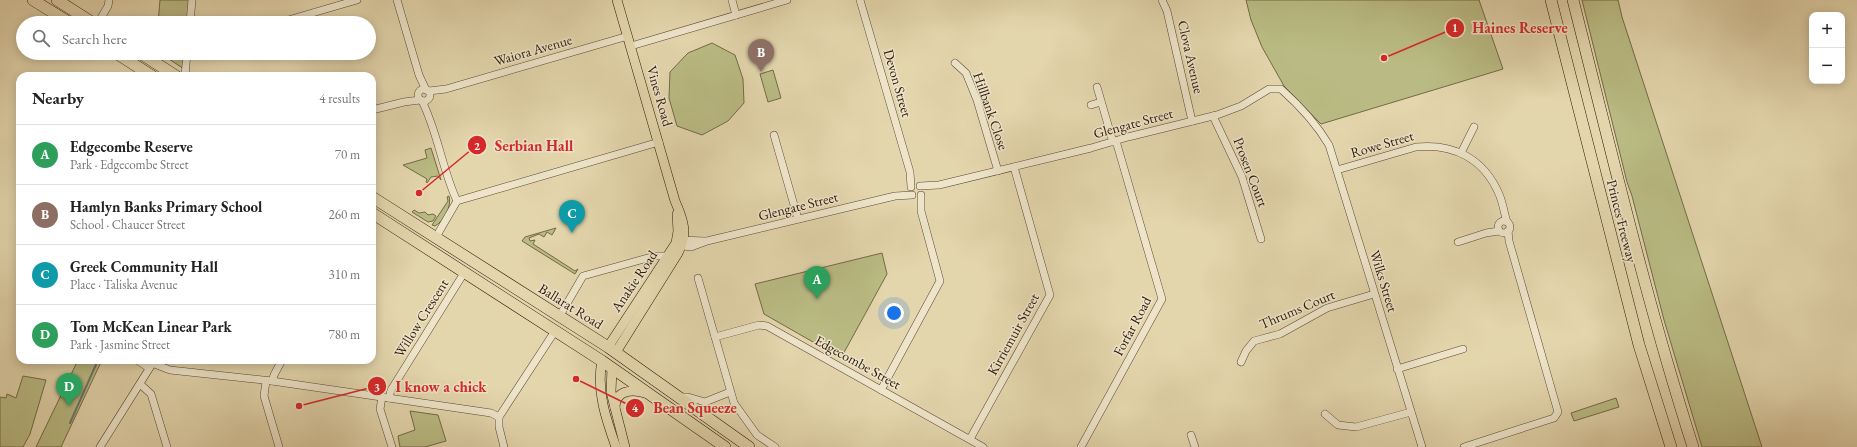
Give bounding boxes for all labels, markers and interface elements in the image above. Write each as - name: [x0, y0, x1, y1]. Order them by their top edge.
- map controls: [1809, 12, 1845, 84]
- button: +: [1809, 12, 1845, 48]
- callout: Haines Reserve: [1445, 15, 1576, 42]
- search box: [16, 16, 376, 60]
- text: Haines Reserve: [1472, 18, 1568, 37]
- street label: Clova Avenue: [1174, 19, 1208, 96]
- text: 1: [1452, 20, 1458, 36]
- icon: search: [30, 27, 52, 49]
- text: Search here: [62, 29, 127, 48]
- street label: Waiora Avenue: [492, 30, 575, 70]
- pin: B: [748, 39, 774, 72]
- street label: Devon Street: [880, 47, 916, 120]
- button: −: [1809, 48, 1845, 84]
- street label: Vines Road: [643, 64, 677, 129]
- street label: Hillbank Close: [969, 70, 1013, 153]
- text: Nearby: [32, 87, 84, 109]
- text: 4 results: [319, 90, 360, 107]
- street label: Glengate Street: [1091, 104, 1175, 142]
- street label: Rowe Street: [1348, 126, 1416, 162]
- callout: Serbian Hall: [467, 132, 581, 159]
- street label: Prosen Court: [1230, 135, 1273, 210]
- text: Serbian Hall: [495, 136, 574, 155]
- text: Edgecombe Reserve: [70, 137, 193, 156]
- text: 2: [474, 138, 481, 154]
- text: A: [40, 146, 50, 163]
- text: 70 m: [335, 146, 360, 163]
- text: Park · Edgecombe Street: [70, 156, 189, 173]
- street label: Princes Freeway: [1603, 178, 1641, 265]
- street label: Glengate Street: [756, 187, 840, 225]
- text: Hamlyn Banks Primary School: [70, 197, 262, 216]
- pin: C: [559, 200, 585, 233]
- text: B: [41, 206, 49, 223]
- text: 260 m: [329, 206, 360, 223]
- text: School · Chaucer Street: [70, 216, 185, 233]
- street label: Anakie Road: [606, 246, 662, 316]
- street label: Wilks Street: [1366, 248, 1402, 315]
- text: Greek Community Hall: [70, 257, 218, 276]
- text: C: [40, 266, 50, 283]
- text: 310 m: [329, 266, 360, 283]
- pin: A: [804, 266, 830, 299]
- street label: Willow Crescent: [390, 275, 453, 361]
- text: Place · Taliska Avenue: [70, 276, 178, 293]
- street label: Ballarat Road: [535, 279, 607, 333]
- street label: Thrums Court: [1257, 285, 1338, 333]
- street label: Kirriemuir Street: [983, 289, 1043, 378]
- street label: Forfar Road: [1109, 292, 1156, 359]
- your location: [884, 303, 904, 323]
- text: Tom McKean Linear Park: [70, 317, 232, 336]
- text: D: [40, 326, 50, 343]
- text: 780 m: [329, 326, 360, 343]
- street label: Edgecombe Street: [812, 331, 905, 393]
- text: Park · Jasmine Street: [70, 336, 170, 353]
- pin: D: [56, 373, 82, 406]
- callout: I know a chick: [367, 373, 494, 400]
- text: I know a chick: [395, 377, 487, 396]
- text: 3: [374, 379, 380, 395]
- callout: Bean Squeeze: [625, 394, 745, 421]
- text: Bean Squeeze: [653, 398, 737, 417]
- text: 4: [632, 400, 639, 416]

